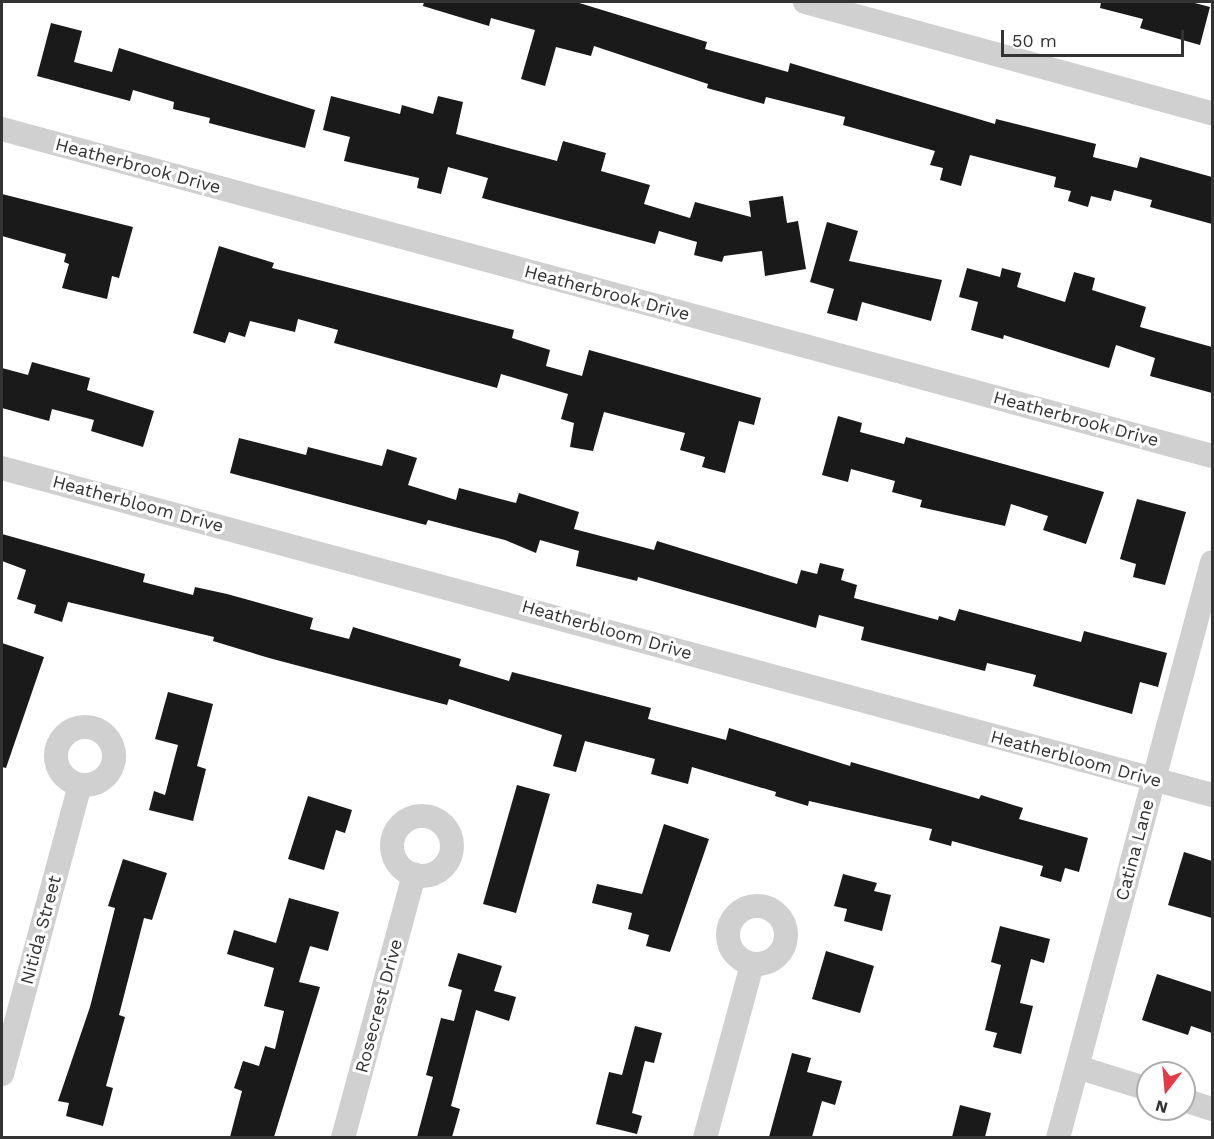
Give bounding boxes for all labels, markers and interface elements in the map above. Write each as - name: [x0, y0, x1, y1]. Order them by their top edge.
- scale bar: [1004, 18, 1187, 56]
- text: 50 m: [1012, 30, 1057, 51]
- street label: Heatherbrook Drive: [53, 133, 223, 199]
- street label: Heatherbrook Drive: [522, 260, 692, 326]
- street label: Heatherbrook Drive: [991, 386, 1161, 452]
- street label: Heatherbloom Drive: [50, 471, 226, 537]
- street label: Heatherbloom Drive: [519, 595, 695, 665]
- street label: Heatherbloom Drive: [988, 726, 1164, 792]
- street label: Catina Lane: [1111, 797, 1159, 903]
- street label: Nitida Street: [16, 873, 66, 987]
- street label: Rosecrest Drive: [351, 937, 407, 1075]
- north arrow: [1136, 1061, 1196, 1121]
- text: N: [1153, 1096, 1170, 1118]

